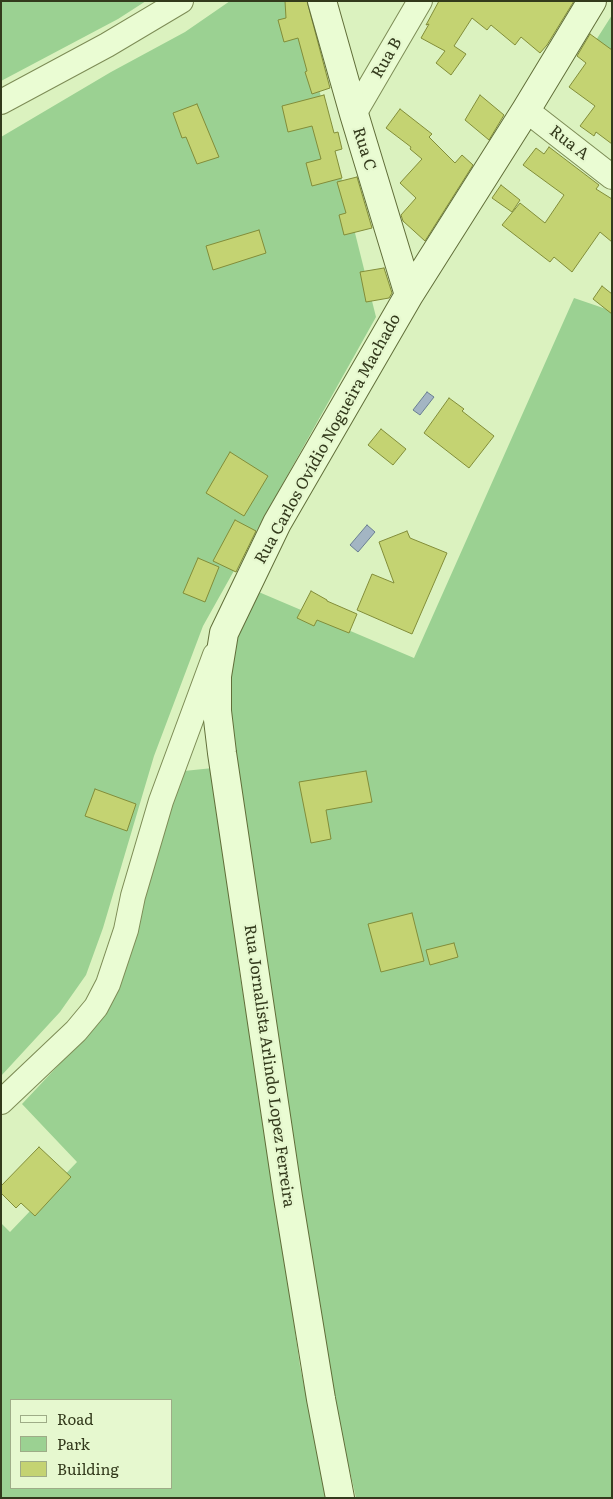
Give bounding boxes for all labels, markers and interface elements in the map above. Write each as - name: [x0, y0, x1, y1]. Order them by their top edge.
- street label: Rua B: [368, 34, 406, 82]
- street label: Rua A: [546, 122, 592, 164]
- street label: Rua C: [348, 125, 380, 173]
- street label: Rua Carlos Ovídio Nogueira Machado: [251, 311, 405, 567]
- street label: Rua Jornalista Arlindo Lopez Ferreira: [240, 923, 298, 1209]
- legend: [10, 1399, 172, 1489]
- text: Road: [57, 1407, 93, 1430]
- text: Park: [57, 1432, 90, 1455]
- text: Building: [57, 1457, 119, 1480]

